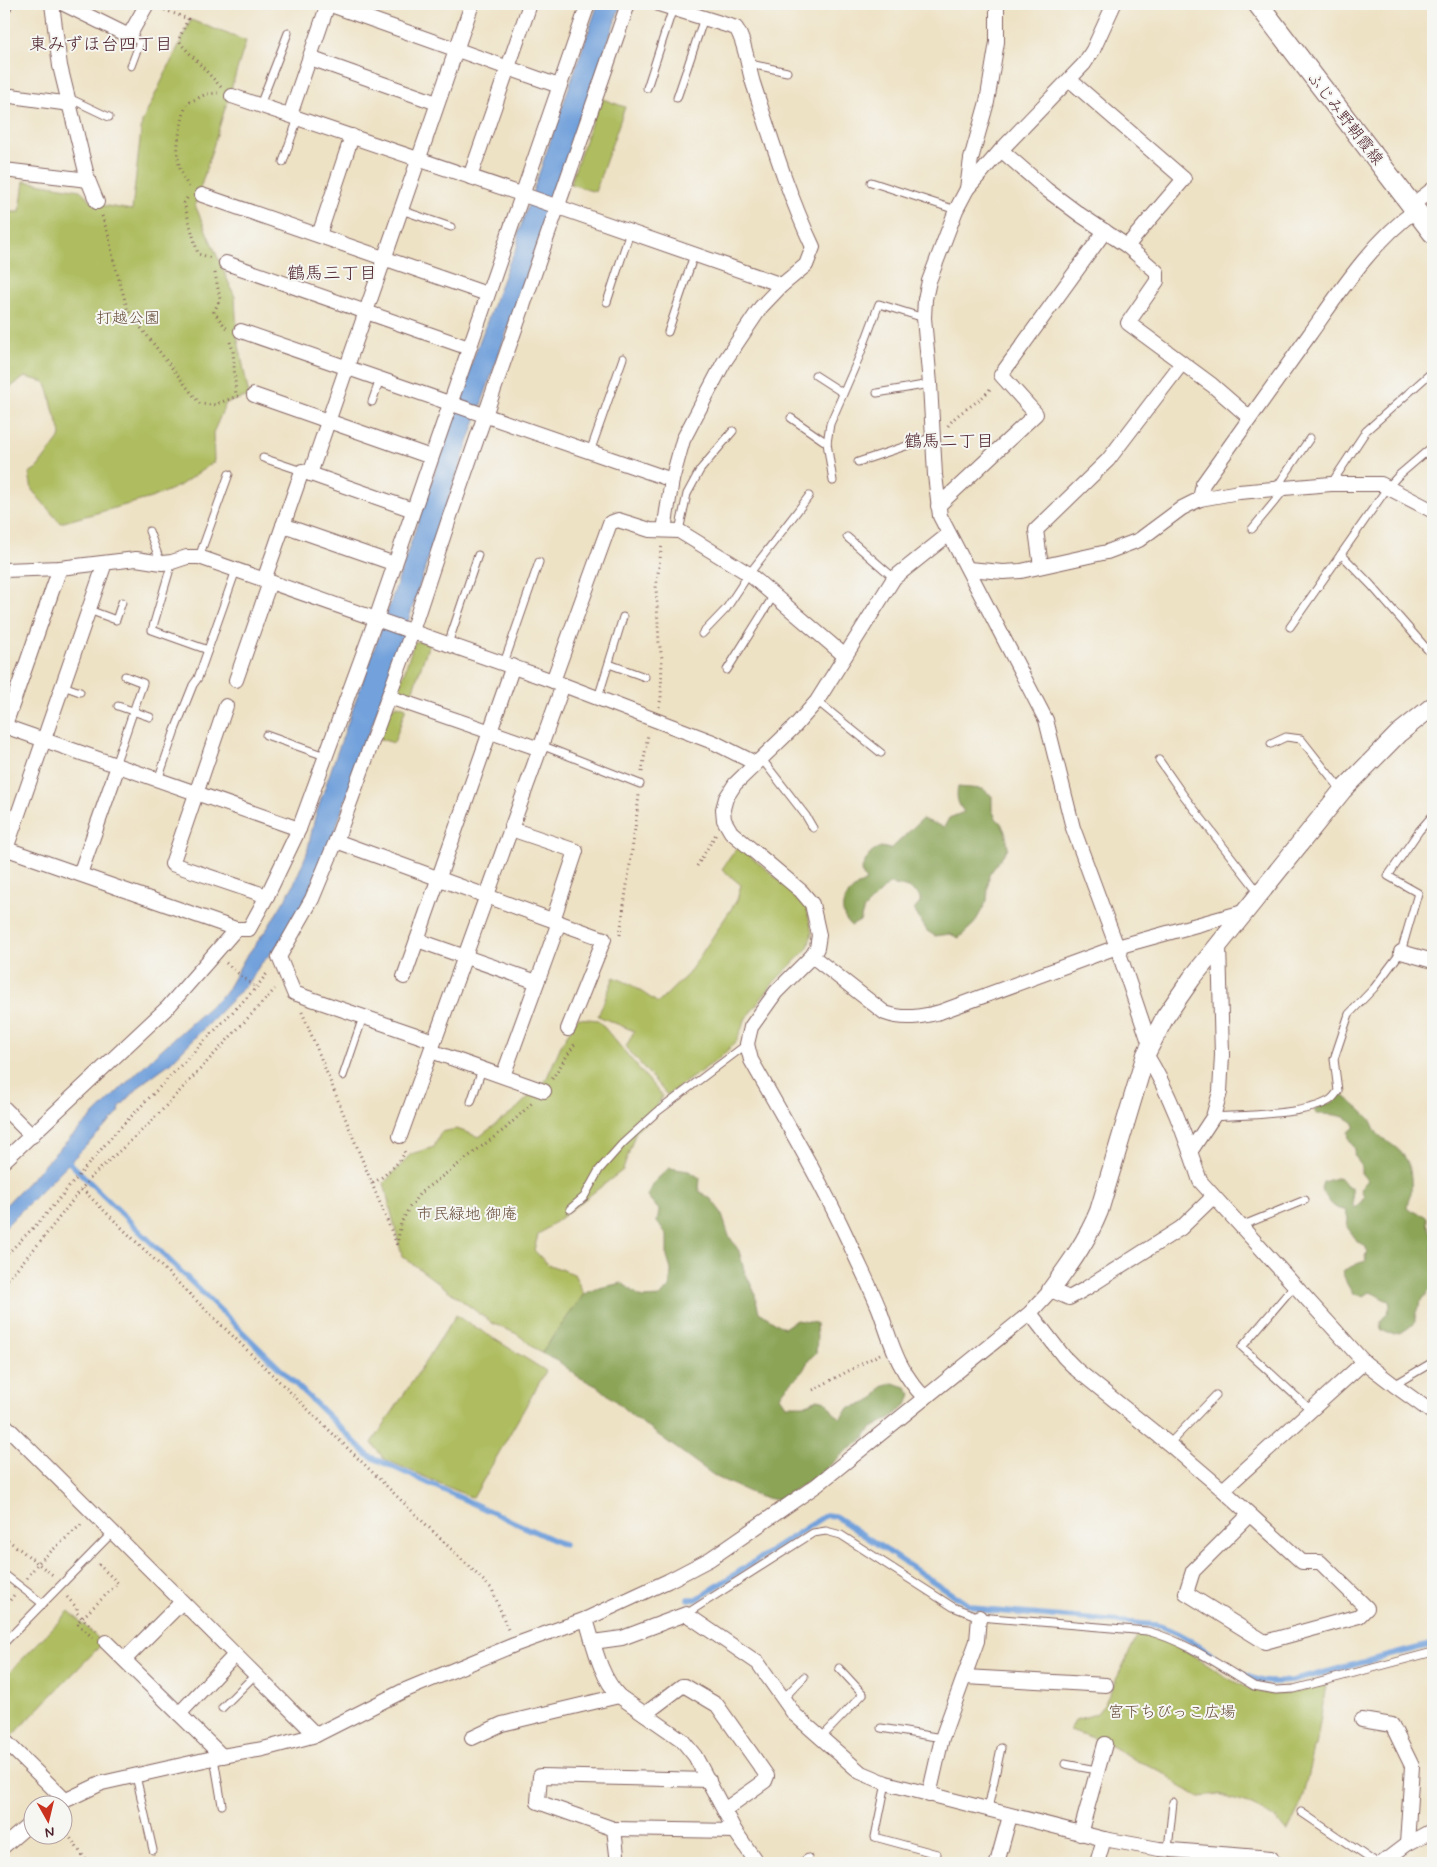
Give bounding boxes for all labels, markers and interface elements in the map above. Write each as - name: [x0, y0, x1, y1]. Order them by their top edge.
- district label: 東みずほ台四丁目: [29, 33, 173, 57]
- street label: ふじみ野朝霞線: [1302, 68, 1388, 170]
- district label: 鶴馬三丁目: [287, 262, 377, 286]
- park label: 打越公園: [96, 308, 160, 329]
- district label: 鶴馬二丁目: [904, 430, 994, 454]
- park label: 市民緑地 御庵: [417, 1204, 517, 1225]
- park label: 宮下ちびっこ広場: [1108, 1702, 1236, 1723]
- north arrow: [22, 1794, 72, 1844]
- text: N: [44, 1822, 56, 1841]

